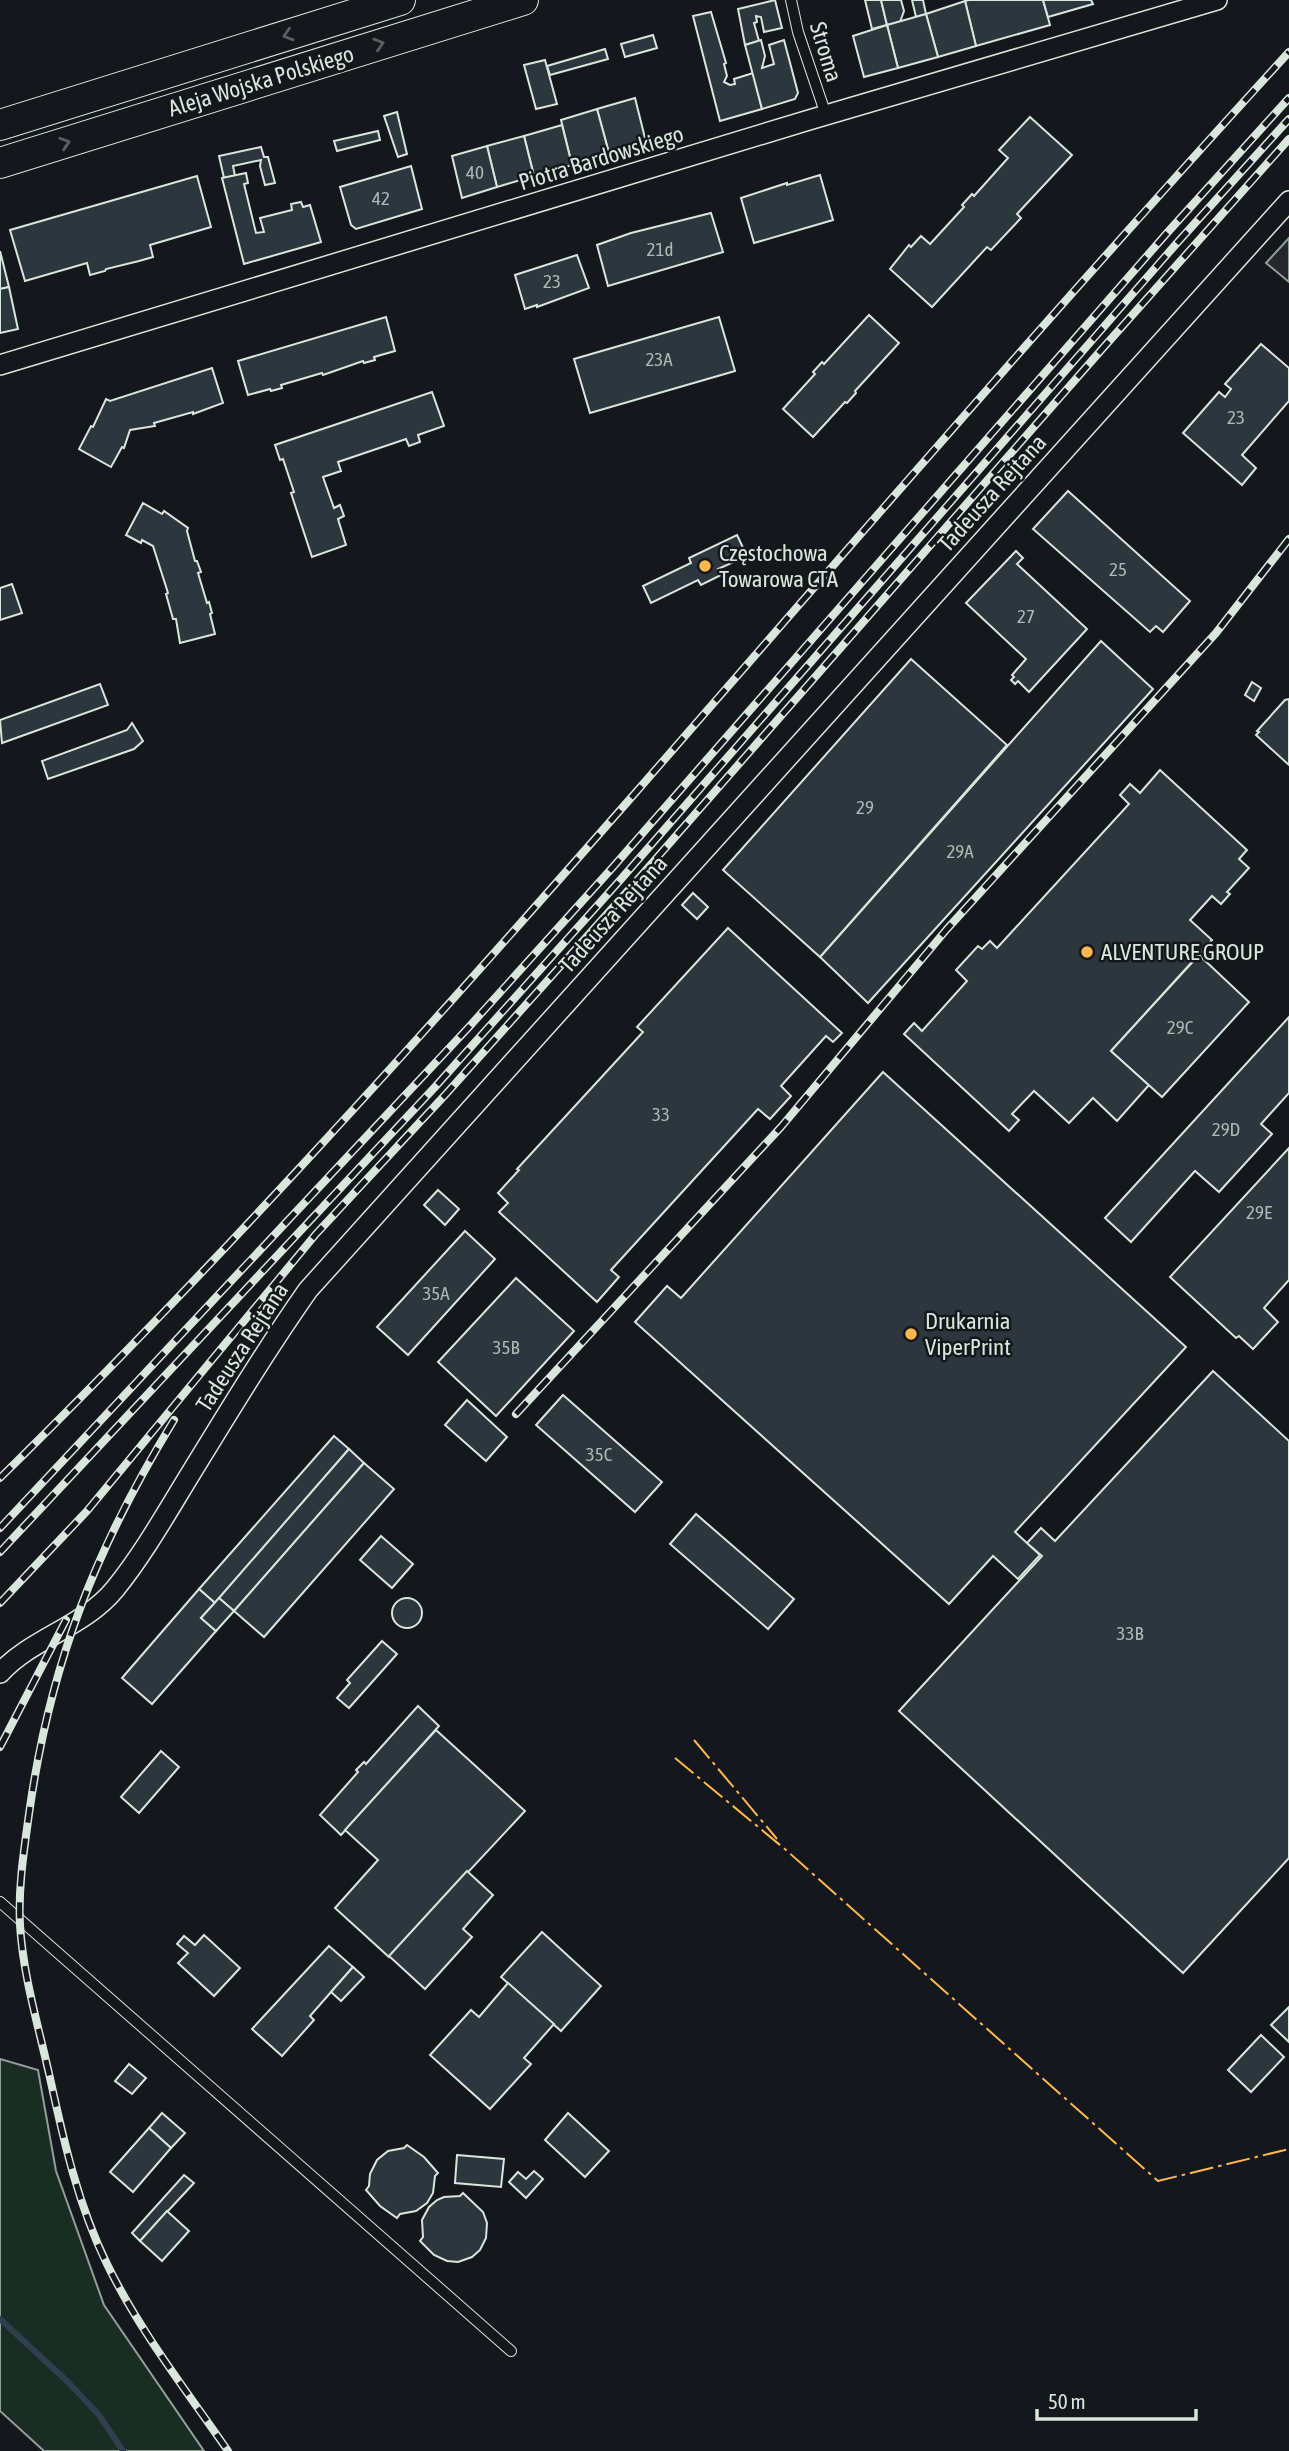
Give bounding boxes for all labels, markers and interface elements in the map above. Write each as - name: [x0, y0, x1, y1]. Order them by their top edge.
- street label: Stroma: [805, 19, 847, 85]
- one-way arrow: [282, 27, 295, 41]
- one-way arrow: [373, 38, 385, 53]
- street label: Aleja Wojska Polskiego: [165, 40, 357, 122]
- street label: Piotra Bardowskiego: [516, 121, 686, 195]
- one-way arrow: [59, 136, 71, 151]
- house number: 40: [466, 161, 484, 183]
- house number: 42: [372, 187, 390, 209]
- house number: 21d: [647, 238, 673, 260]
- house number: 23: [543, 270, 561, 292]
- house number: 23A: [645, 348, 673, 370]
- house number: 23: [1227, 406, 1245, 428]
- street label: Tadeusza Rejtana: [933, 429, 1051, 557]
- place label: Częstochowa Towarowa CTA: [719, 540, 839, 592]
- marker: Częstochowa Towarowa CTA: [697, 558, 713, 574]
- house number: 25: [1109, 558, 1127, 580]
- house number: 27: [1017, 605, 1035, 627]
- house number: 29: [856, 796, 874, 818]
- house number: 29A: [946, 840, 974, 862]
- street label: Tadeusza Rejtana: [554, 850, 672, 978]
- place label: ALVENTURE GROUP: [1101, 939, 1264, 965]
- marker: ALVENTURE GROUP: [1079, 944, 1095, 960]
- house number: 29C: [1167, 1016, 1194, 1038]
- house number: 33: [652, 1103, 670, 1125]
- house number: 29D: [1212, 1118, 1240, 1140]
- house number: 29E: [1246, 1201, 1272, 1223]
- street label: Tadeusza Rejtana: [191, 1278, 293, 1416]
- house number: 35A: [422, 1282, 450, 1304]
- place label: Drukarnia ViperPrint: [925, 1308, 1011, 1360]
- marker: Drukarnia ViperPrint: [903, 1326, 919, 1342]
- house number: 35B: [493, 1336, 519, 1358]
- house number: 35C: [586, 1443, 613, 1465]
- house number: 33B: [1117, 1622, 1143, 1644]
- scale bar: [1037, 2378, 1196, 2422]
- text: 50 m: [1048, 2389, 1086, 2413]

